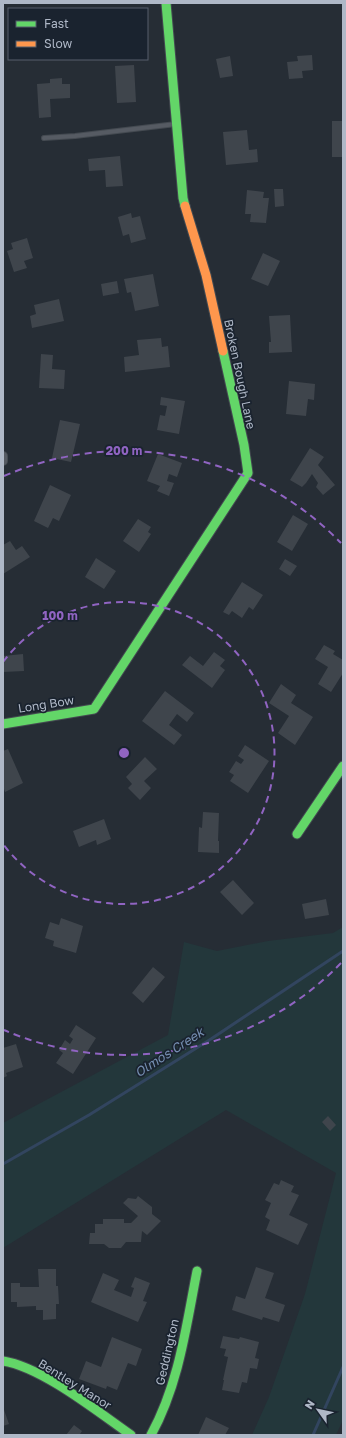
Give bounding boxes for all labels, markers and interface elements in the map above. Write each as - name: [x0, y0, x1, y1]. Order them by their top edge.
- legend: [8, 8, 148, 60]
- text: Fast: [44, 16, 69, 31]
- text: Slow: [44, 36, 72, 51]
- street label: Broken Bough Lane: [221, 318, 259, 430]
- text: 200 m: [106, 443, 142, 458]
- text: 100 m: [42, 608, 78, 623]
- street label: Long Bow: [17, 692, 75, 716]
- centre of rings: [117, 746, 131, 760]
- water label: Olmos Creek: [131, 1023, 208, 1080]
- street label: Geddington: [152, 1317, 182, 1387]
- street label: Bentley Manor: [36, 1355, 115, 1413]
- north arrow: [298, 1390, 338, 1430]
- text: N: [301, 1397, 317, 1411]

